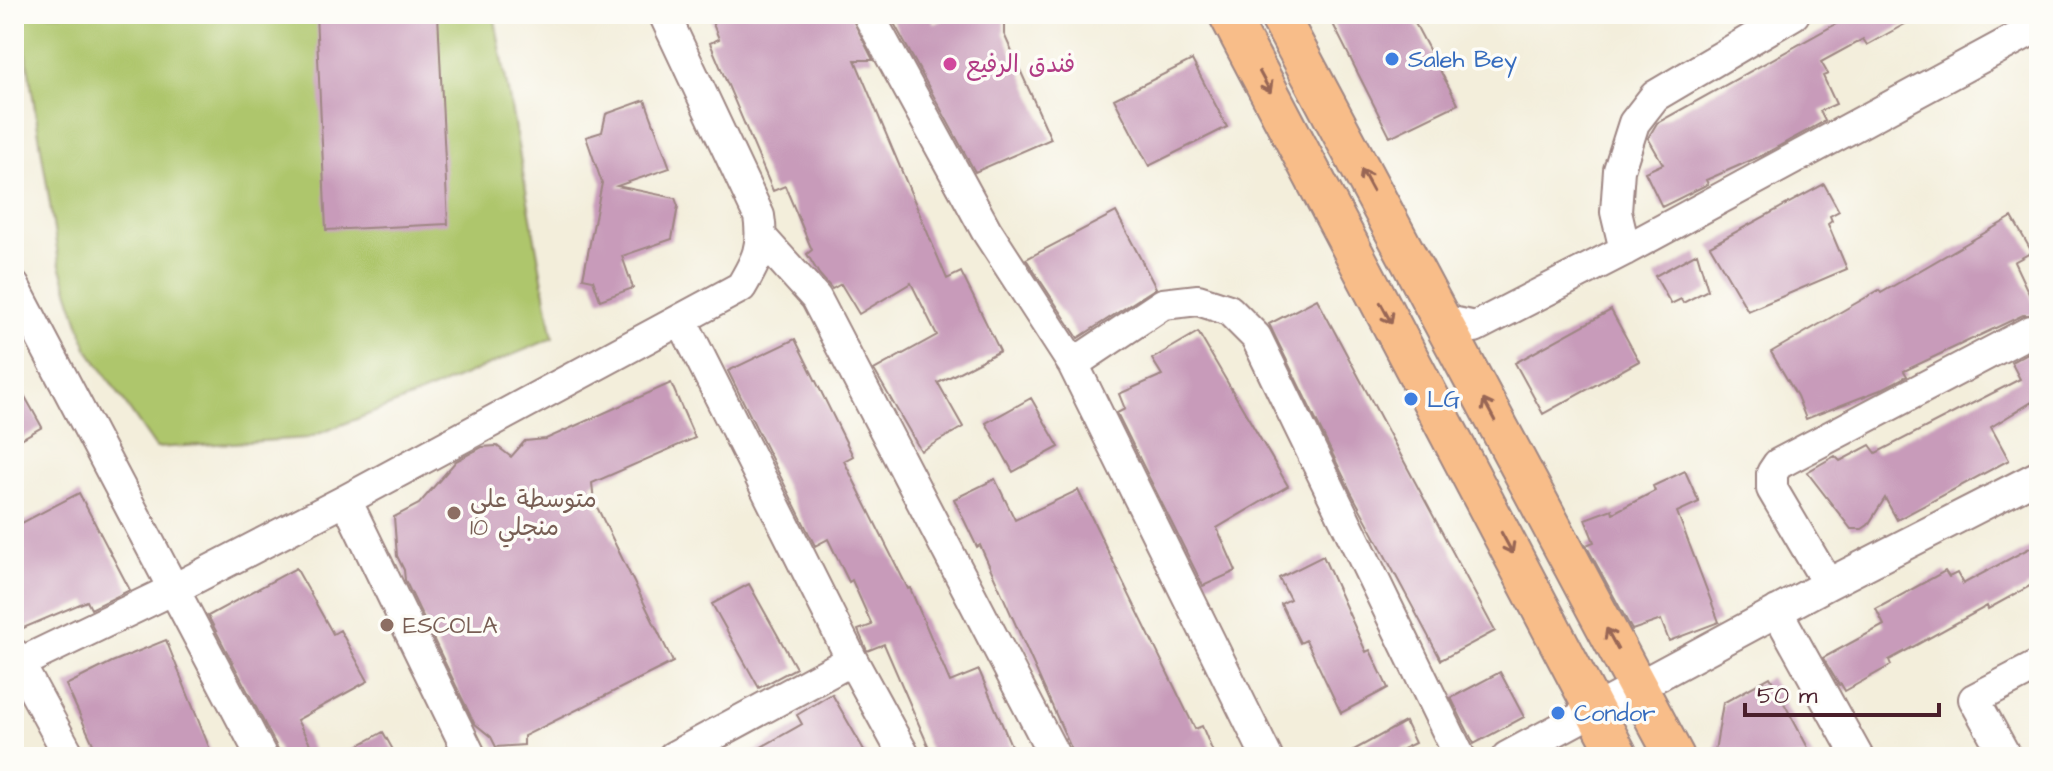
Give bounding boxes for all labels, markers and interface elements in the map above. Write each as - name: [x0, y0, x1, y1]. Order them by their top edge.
- place label: Saleh Bey: [1408, 43, 1517, 78]
- place label: فندق الرفيع: [966, 48, 1075, 82]
- marker: Saleh Bey: [1383, 50, 1401, 68]
- marker: فندق الرفيع: [941, 55, 959, 73]
- one-way arrow: [1258, 70, 1274, 94]
- one-way arrow: [1358, 169, 1374, 193]
- one-way arrow: [1378, 300, 1394, 324]
- place label: LG: [1427, 383, 1461, 417]
- marker: LG: [1402, 390, 1420, 408]
- one-way arrow: [1481, 398, 1497, 422]
- place label: متوسطة علي منجلي 10: [470, 483, 597, 548]
- marker: متوسطة علي منجلي 10: [445, 504, 463, 522]
- one-way arrow: [1499, 530, 1515, 554]
- place label: ESCOLA: [403, 609, 498, 643]
- marker: ESCOLA: [378, 616, 396, 634]
- one-way arrow: [1604, 627, 1619, 651]
- scale bar: [1745, 667, 1939, 717]
- text: 50 m: [1757, 679, 1818, 713]
- place label: Condor: [1574, 697, 1656, 731]
- marker: Condor: [1549, 704, 1567, 722]

